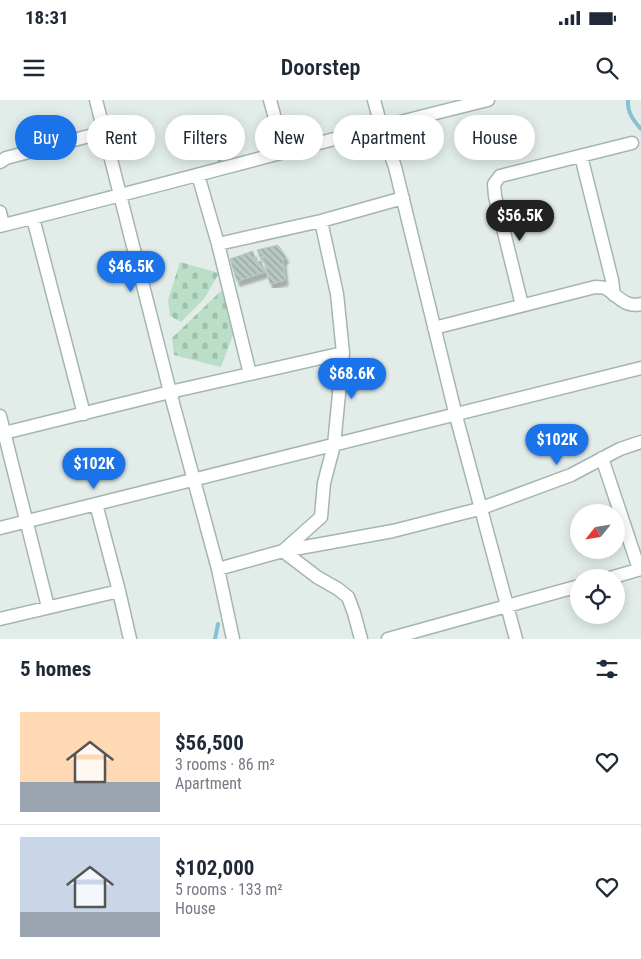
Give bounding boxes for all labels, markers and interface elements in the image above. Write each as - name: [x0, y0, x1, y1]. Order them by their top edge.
- text: 18:31: [25, 6, 69, 29]
- icon: menu: [20, 54, 48, 82]
- icon: search: [593, 54, 621, 82]
- text: Doorstep: [281, 55, 360, 80]
- chip: Buy: [15, 115, 77, 160]
- chip: Rent: [87, 115, 155, 160]
- chip: Filters: [165, 115, 245, 160]
- chip: New: [255, 115, 323, 160]
- chip: Apartment: [333, 115, 444, 160]
- chip: House: [454, 115, 535, 160]
- pin: $56.5K: [479, 200, 561, 242]
- text: $56.5K: [497, 206, 543, 225]
- pin: $46.5K: [90, 250, 172, 293]
- text: $46.5K: [108, 257, 154, 276]
- pin: $68.6K: [311, 358, 393, 400]
- text: $68.6K: [329, 364, 375, 383]
- pin: $102K: [522, 424, 592, 466]
- text: $102K: [536, 430, 578, 449]
- pin: $102K: [59, 448, 129, 490]
- text: $102K: [73, 454, 115, 473]
- north arrow: [570, 504, 625, 559]
- map controls: [570, 504, 625, 624]
- button: locate: [570, 569, 625, 624]
- icon: filters: [593, 655, 621, 683]
- text: 5 homes: [20, 657, 91, 681]
- text: $56,500: [175, 731, 244, 755]
- icon: home: [60, 732, 120, 792]
- icon: heart: [593, 748, 621, 776]
- text: 3 rooms · 86 m²: [175, 755, 275, 774]
- text: Apartment: [175, 774, 242, 793]
- text: $102,000: [175, 856, 254, 880]
- icon: home: [60, 857, 120, 917]
- icon: heart: [593, 873, 621, 901]
- text: 5 rooms · 133 m²: [175, 880, 283, 899]
- text: House: [175, 899, 215, 918]

